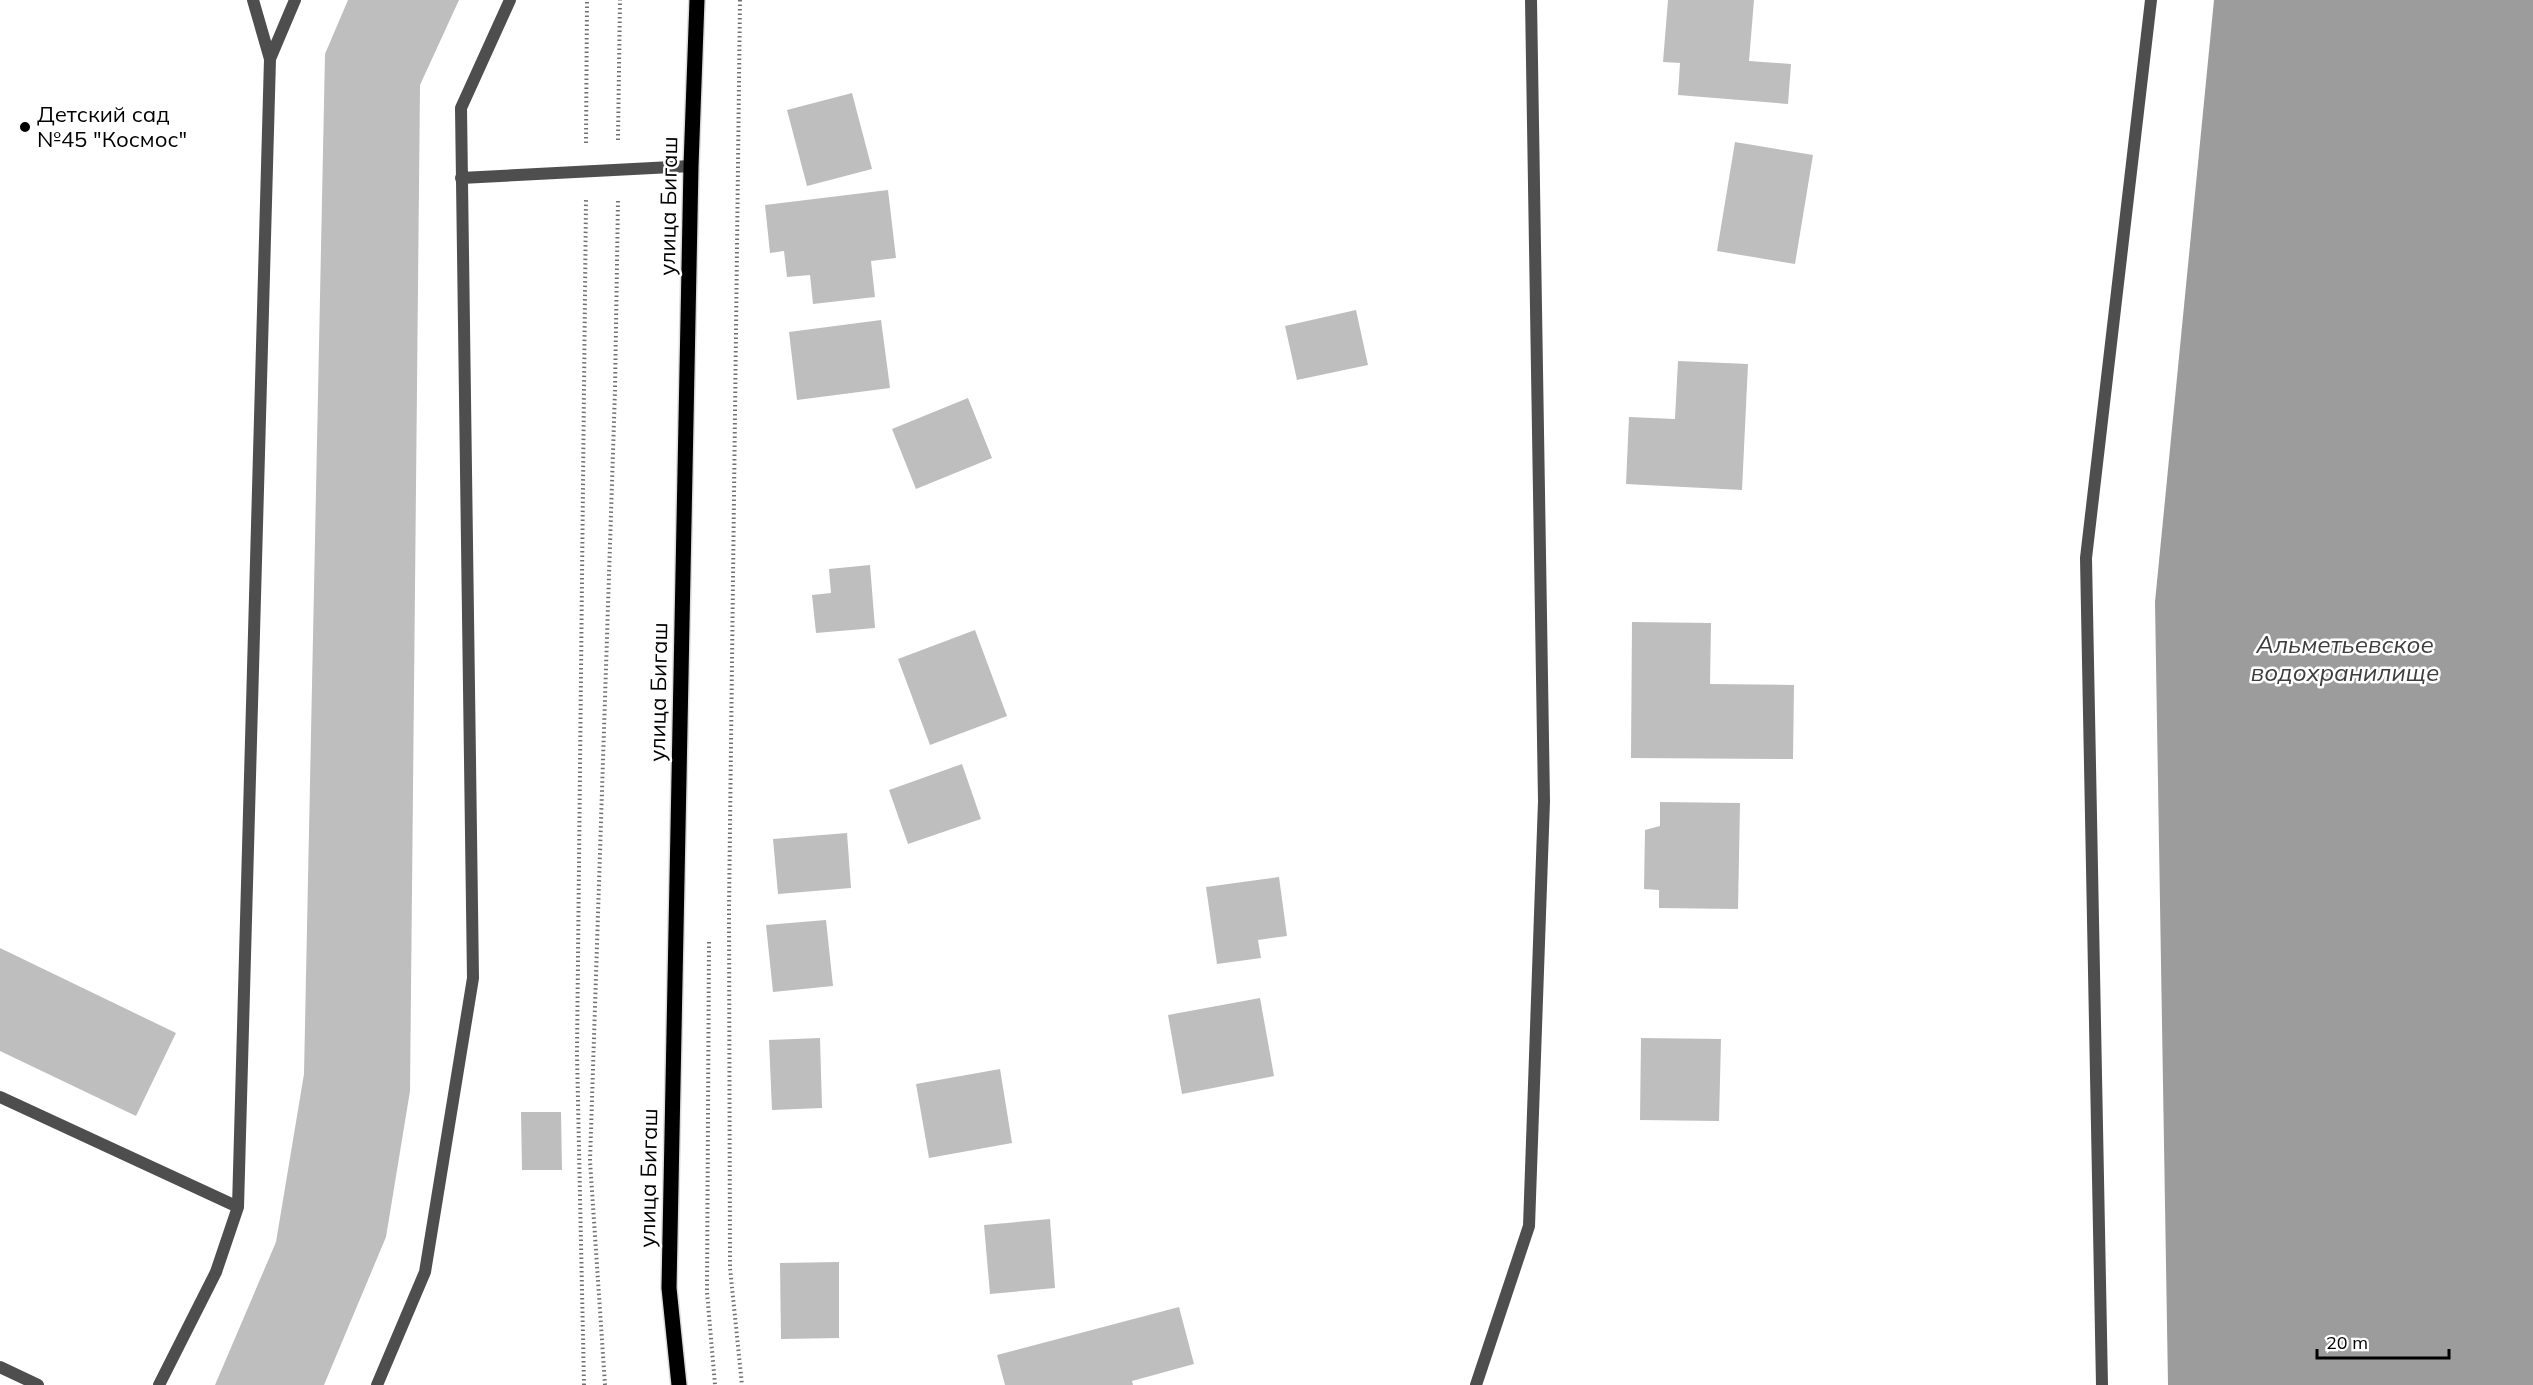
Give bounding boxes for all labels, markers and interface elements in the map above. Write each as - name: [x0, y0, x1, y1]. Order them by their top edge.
- place label: Детский сад №45 "Космос": [37, 100, 187, 153]
- marker: Детский сад №45 "Космос": [18, 120, 32, 134]
- street label: улица Бигаш: [653, 136, 683, 276]
- street label: улица Бигаш: [643, 622, 673, 762]
- water label: Альметьевское водохранилище: [2251, 629, 2439, 687]
- street label: улица Бигаш: [633, 1108, 663, 1248]
- scale bar: [2317, 1322, 2449, 1360]
- text: 20 m: [2326, 1331, 2368, 1354]

